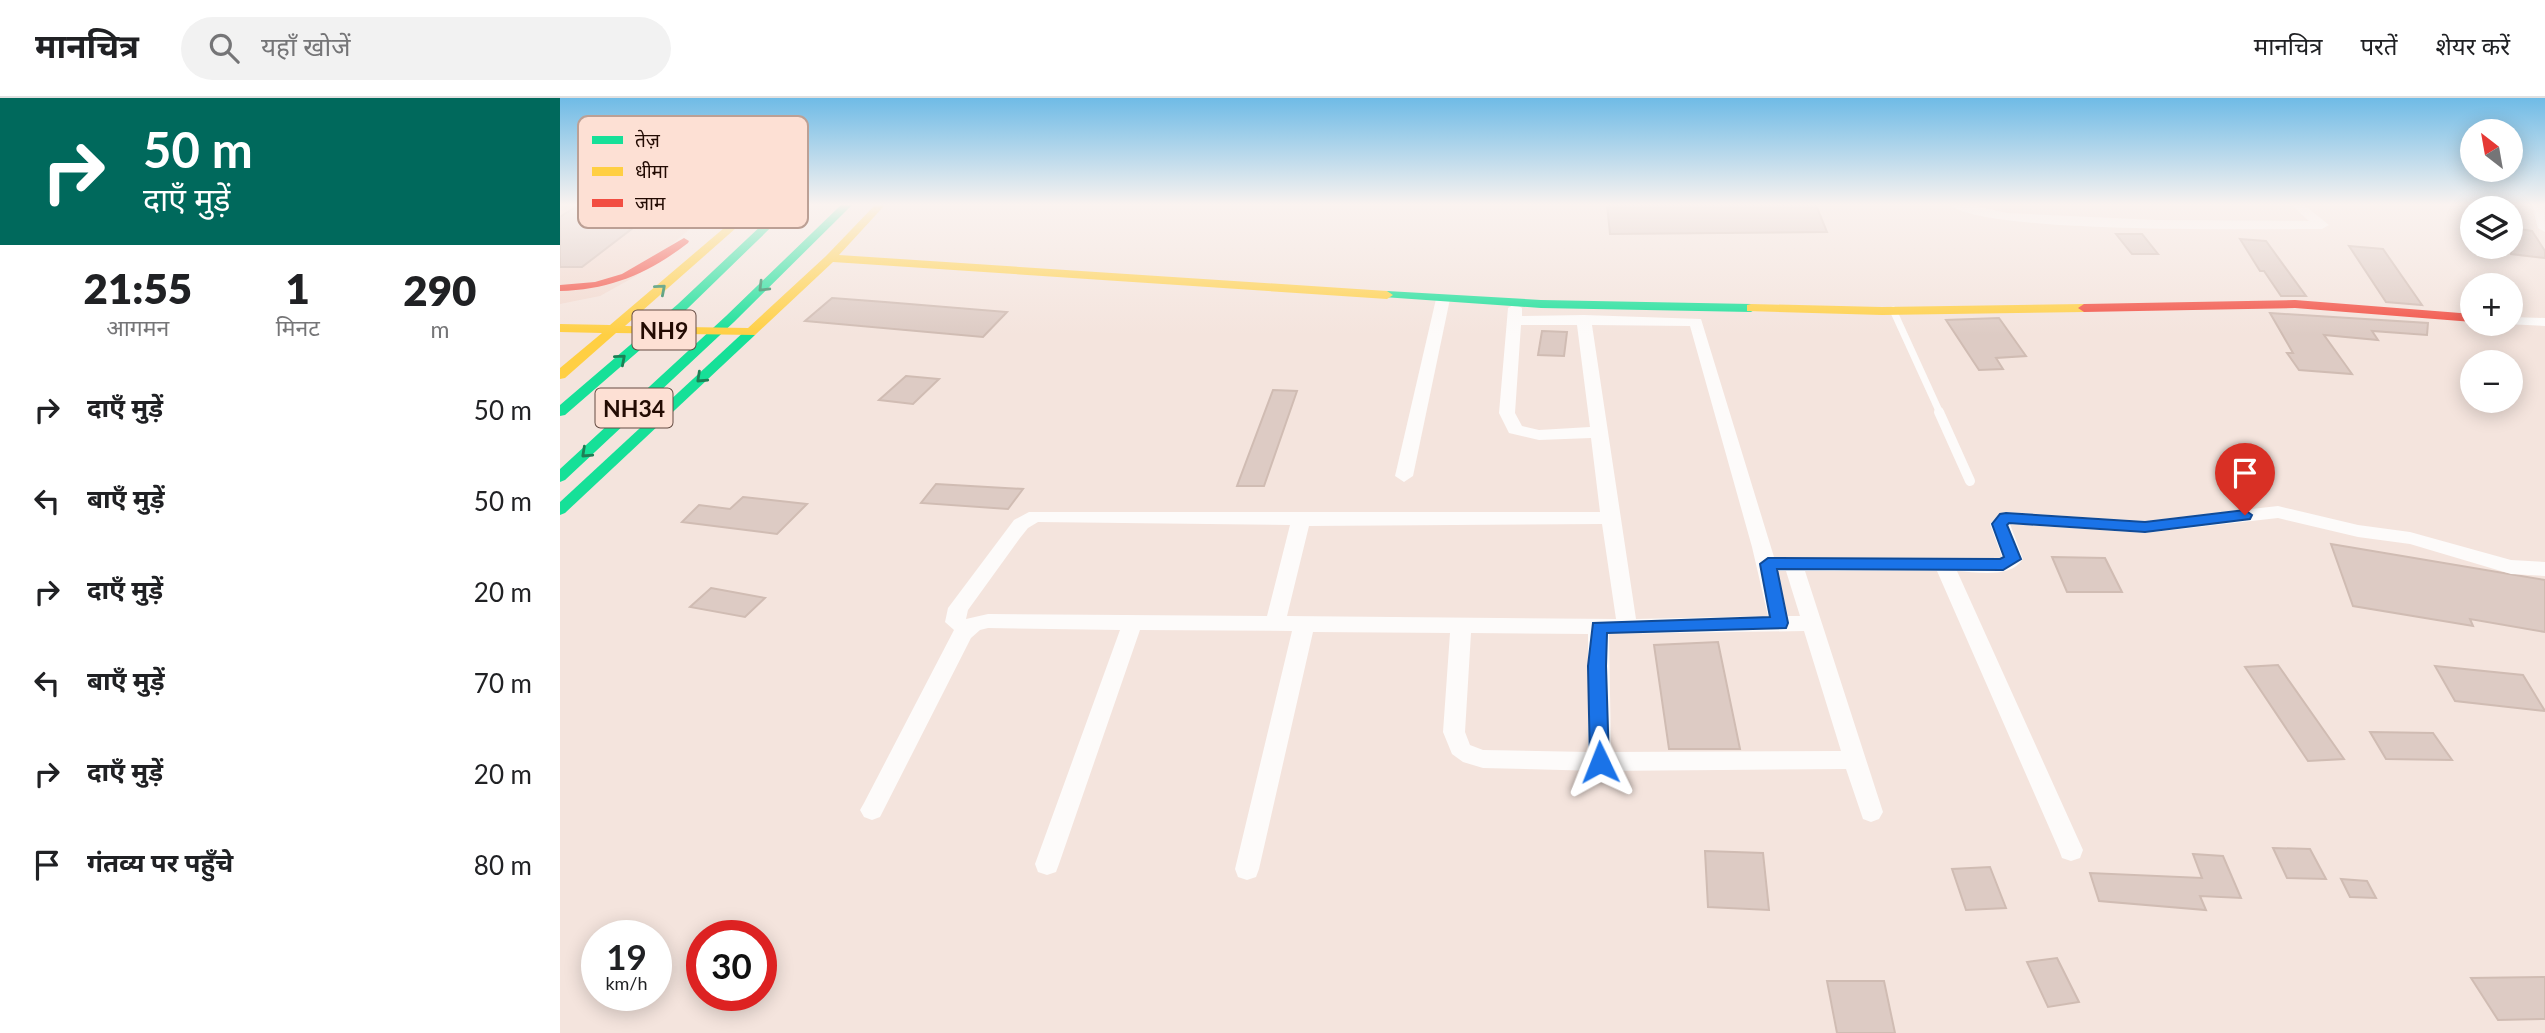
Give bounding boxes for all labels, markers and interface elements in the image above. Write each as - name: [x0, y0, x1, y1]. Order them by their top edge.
- search box: [181, 17, 671, 80]
- text: मानचित्र: [35, 25, 139, 65]
- icon: search: [205, 29, 243, 67]
- text: यहाँ खोजें: [261, 30, 351, 62]
- text: मानचित्र: [2254, 31, 2322, 60]
- text: परतें: [2360, 31, 2398, 60]
- text: शेयर करें: [2436, 31, 2510, 60]
- legend: [578, 116, 808, 228]
- north arrow: [2460, 119, 2524, 182]
- map controls: [2460, 119, 2523, 413]
- text: 50 m: [143, 120, 253, 178]
- icon: right: [28, 126, 119, 217]
- text: तेज़: [635, 128, 661, 151]
- text: धीमा: [635, 159, 669, 182]
- text: दाएँ मुड़ें: [143, 179, 230, 218]
- text: जाम: [635, 191, 666, 214]
- button: layers: [2460, 196, 2523, 259]
- text: 21:55: [84, 263, 192, 313]
- text: 1: [286, 263, 310, 313]
- text: 290: [403, 265, 476, 315]
- button: +: [2460, 273, 2523, 336]
- one-way arrow: [758, 278, 771, 291]
- one-way arrow: [653, 285, 666, 297]
- road number: NH9: [632, 311, 696, 350]
- text: आगमन: [106, 313, 169, 341]
- text: मिनट: [276, 313, 320, 341]
- text: m: [430, 315, 449, 343]
- button: −: [2460, 350, 2523, 413]
- one-way arrow: [613, 355, 626, 367]
- one-way arrow: [696, 370, 709, 383]
- road number: NH34: [596, 388, 672, 428]
- icon: right: [28, 391, 66, 429]
- text: दाएँ मुड़ें: [87, 391, 163, 423]
- text: 50 m: [474, 394, 532, 426]
- pin: [2215, 443, 2275, 515]
- one-way arrow: [582, 444, 595, 457]
- icon: arrive: [2226, 454, 2264, 492]
- icon: left: [28, 482, 66, 520]
- text: बाएँ मुड़ें: [87, 482, 165, 514]
- text: 50 m: [474, 485, 532, 517]
- icon: right: [28, 573, 66, 611]
- text: दाएँ मुड़ें: [87, 573, 163, 605]
- text: 20 m: [474, 576, 532, 608]
- icon: left: [28, 664, 66, 702]
- text: बाएँ मुड़ें: [87, 664, 165, 696]
- text: 70 m: [474, 667, 532, 699]
- position arrow: [1563, 725, 1637, 799]
- icon: right: [28, 755, 66, 793]
- text: दाएँ मुड़ें: [87, 755, 163, 787]
- text: 20 m: [474, 758, 532, 790]
- icon: arrive: [28, 846, 66, 884]
- text: गंतव्य पर पहुँचे: [87, 846, 233, 878]
- text: 80 m: [474, 849, 532, 881]
- speed limit sign: 30: [686, 920, 777, 1011]
- text: 19: [606, 935, 647, 977]
- text: km/h: [605, 972, 648, 994]

